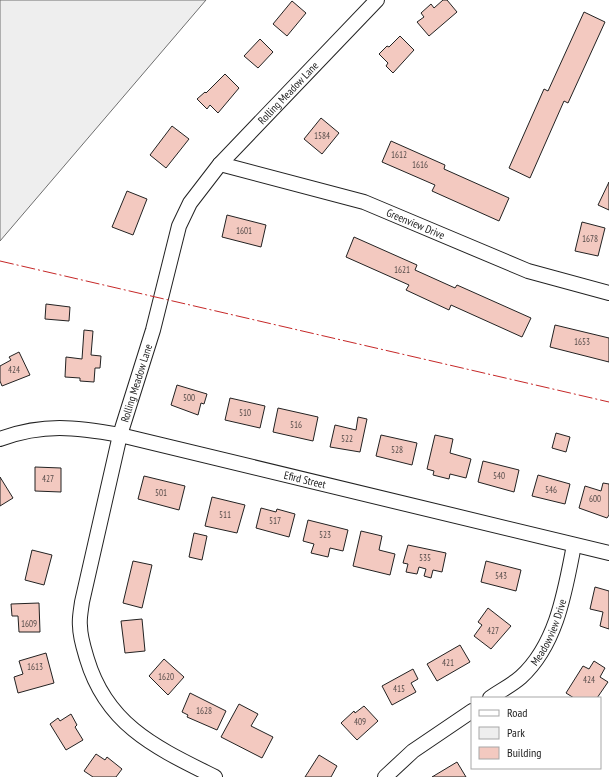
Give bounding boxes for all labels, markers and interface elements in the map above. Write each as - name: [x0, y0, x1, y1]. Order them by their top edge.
- street label: Rolling Meadow Lane: [255, 58, 322, 127]
- house number: 1584: [314, 130, 330, 141]
- house number: 1612: [391, 149, 407, 160]
- house number: 1616: [412, 159, 428, 170]
- street label: Greenview Drive: [384, 205, 447, 242]
- house number: 1601: [236, 225, 252, 236]
- house number: 1678: [582, 233, 598, 244]
- house number: 1621: [394, 264, 410, 275]
- house number: 1653: [574, 336, 590, 347]
- street label: Rolling Meadow Lane: [117, 342, 155, 424]
- house number: 424: [8, 364, 20, 375]
- house number: 500: [183, 392, 195, 403]
- house number: 510: [239, 407, 251, 418]
- house number: 516: [290, 419, 302, 430]
- house number: 522: [341, 433, 353, 444]
- house number: 528: [391, 444, 403, 455]
- street label: Efird Street: [283, 468, 327, 491]
- house number: 540: [493, 470, 505, 481]
- house number: 427: [42, 473, 54, 484]
- house number: 546: [545, 484, 557, 495]
- house number: 501: [155, 487, 167, 498]
- house number: 600: [589, 493, 601, 504]
- house number: 511: [219, 509, 231, 520]
- house number: 517: [269, 515, 281, 526]
- house number: 523: [319, 529, 331, 540]
- house number: 535: [419, 552, 431, 563]
- house number: 543: [495, 570, 507, 581]
- street label: Meadowview Drive: [527, 597, 569, 668]
- house number: 1609: [21, 618, 37, 629]
- house number: 427: [487, 625, 499, 636]
- house number: 421: [442, 657, 454, 668]
- house number: 1613: [27, 661, 43, 672]
- house number: 1620: [158, 671, 174, 682]
- house number: 424: [583, 674, 595, 685]
- house number: 415: [393, 683, 405, 694]
- legend: [471, 697, 601, 769]
- house number: 1628: [196, 705, 212, 716]
- text: Road: [507, 705, 527, 720]
- house number: 409: [354, 716, 366, 727]
- text: Park: [507, 725, 525, 740]
- text: Building: [507, 745, 542, 760]

